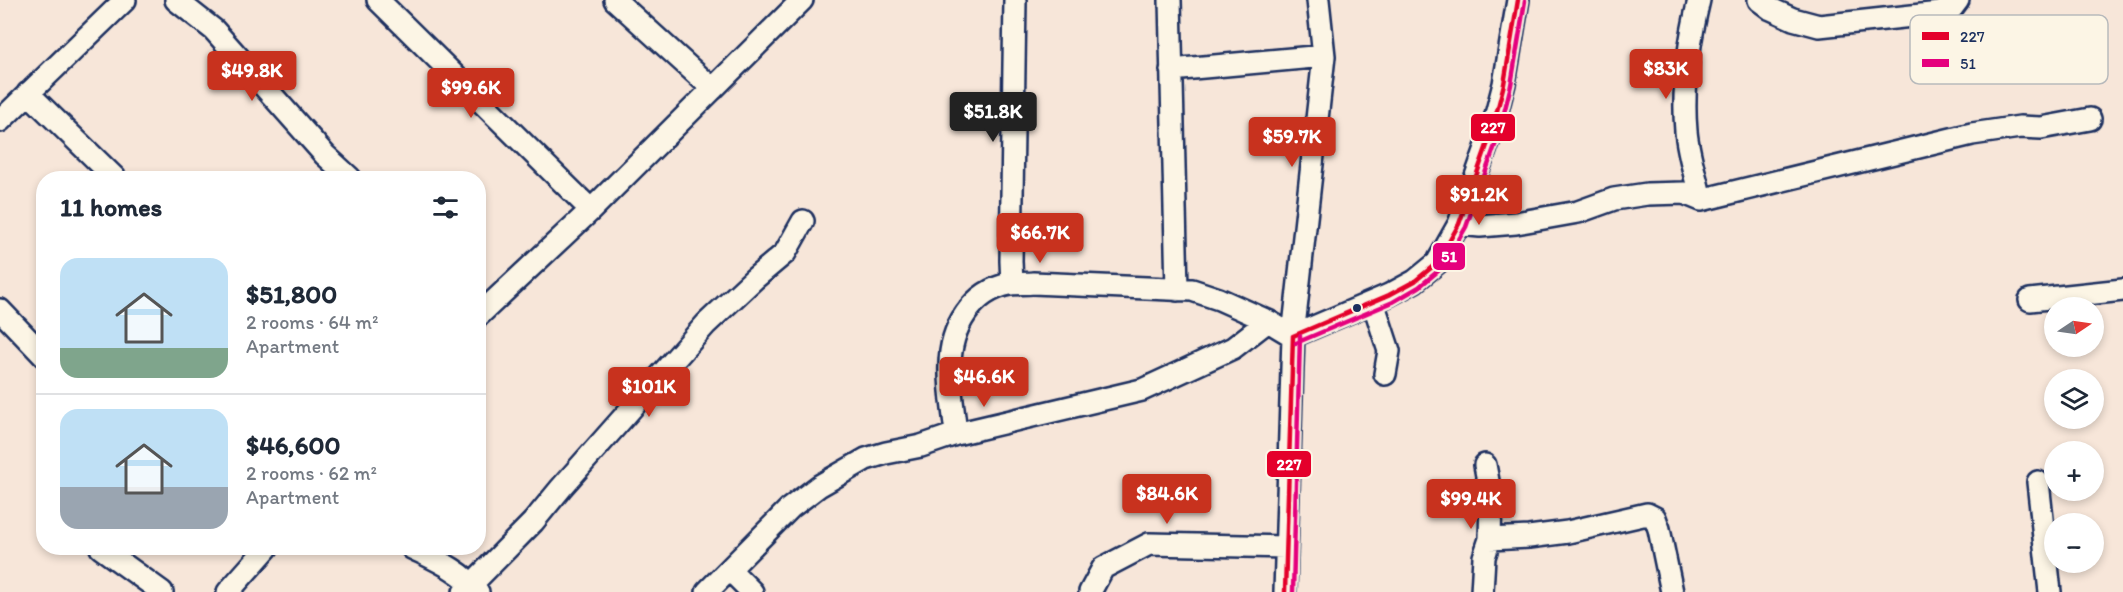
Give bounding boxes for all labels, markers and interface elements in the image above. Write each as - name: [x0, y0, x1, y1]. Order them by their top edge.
- legend: [1910, 15, 2108, 84]
- text: 227: [1960, 27, 1985, 46]
- pin: $83K: [1630, 49, 1702, 100]
- pin: $49.8K: [203, 51, 301, 102]
- text: 51: [1960, 54, 1976, 73]
- text: $83K: [1644, 56, 1688, 80]
- text: $49.8K: [221, 58, 283, 82]
- pin: $99.6K: [422, 68, 520, 119]
- text: $99.6K: [441, 75, 501, 99]
- pin: $51.8K: [944, 92, 1042, 143]
- text: $51.8K: [964, 99, 1022, 123]
- line badge: 227: [1470, 113, 1516, 142]
- pin: $59.7K: [1243, 117, 1341, 168]
- text: 227: [1481, 118, 1505, 137]
- text: $59.7K: [1263, 124, 1321, 148]
- pin: $91.2K: [1430, 175, 1528, 226]
- text: $91.2K: [1450, 182, 1508, 206]
- text: 11 homes: [60, 191, 162, 223]
- icon: filters: [429, 191, 462, 224]
- pin: $66.7K: [991, 213, 1089, 264]
- text: $66.7K: [1011, 220, 1069, 244]
- line badge: 51: [1432, 242, 1466, 271]
- text: 51: [1441, 247, 1457, 266]
- text: $51,800: [246, 278, 337, 310]
- icon: home: [108, 282, 180, 354]
- north arrow: [2044, 297, 2104, 357]
- map controls: [2044, 297, 2104, 573]
- unlabelled marker: [1351, 302, 1363, 314]
- text: 2 rooms · 64 m²: [246, 310, 378, 334]
- text: Apartment: [246, 334, 339, 358]
- pin: $46.6K: [935, 357, 1033, 408]
- text: $46.6K: [953, 364, 1015, 388]
- pin: $101K: [607, 367, 691, 418]
- button: layers: [2044, 369, 2104, 429]
- text: $101K: [622, 374, 676, 398]
- text: $46,600: [246, 429, 341, 461]
- icon: home: [108, 433, 180, 505]
- button: +: [2044, 441, 2104, 501]
- line badge: 227: [1266, 450, 1312, 478]
- text: 227: [1277, 455, 1301, 474]
- text: 2 rooms · 62 m²: [246, 461, 377, 485]
- pin: $84.6K: [1118, 474, 1216, 525]
- pin: $99.4K: [1422, 479, 1520, 530]
- text: $84.6K: [1136, 481, 1198, 505]
- text: Apartment: [246, 485, 339, 509]
- text: $99.4K: [1441, 486, 1501, 510]
- button: −: [2044, 513, 2104, 573]

